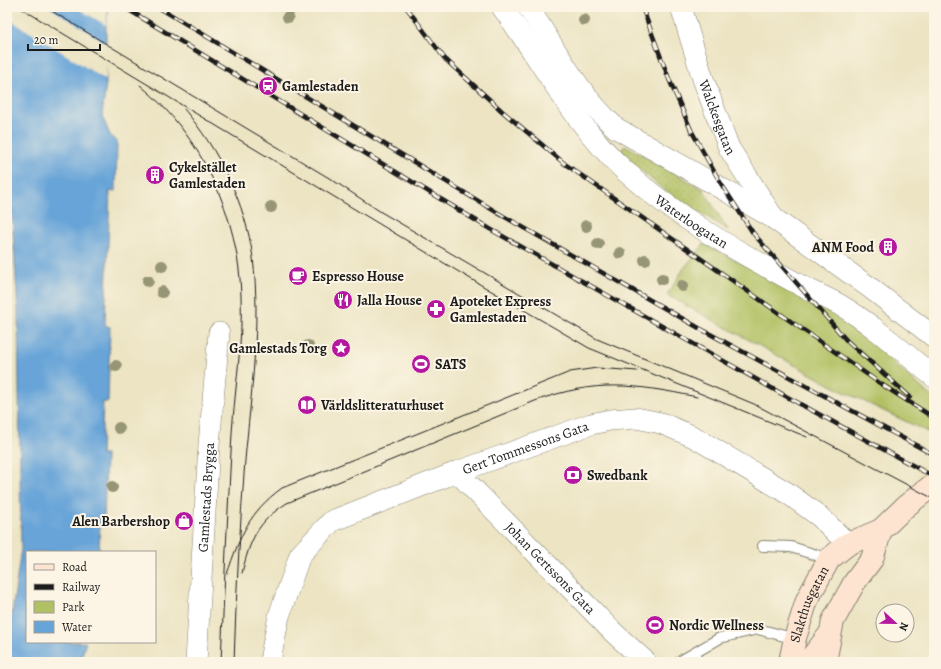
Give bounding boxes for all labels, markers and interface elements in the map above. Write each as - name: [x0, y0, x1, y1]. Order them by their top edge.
- scale bar: [28, 26, 100, 52]
- text: 20 m: [34, 32, 58, 48]
- station icon: Gamlestaden: [257, 75, 279, 97]
- street label: Walckesgatan: [694, 76, 741, 159]
- place label: Gamlestaden: [282, 77, 359, 96]
- place label: Cykelstället Gamlestaden: [169, 158, 246, 193]
- building icon: Cykelstället Gamlestaden: [144, 164, 166, 186]
- street label: Waterloogatan: [650, 189, 732, 253]
- building icon: ANM Food: [877, 236, 899, 258]
- place label: ANM Food: [811, 238, 874, 257]
- cafe icon: Espresso House: [287, 265, 309, 287]
- place label: Espresso House: [312, 267, 404, 286]
- restaurant icon: Jalla House: [332, 289, 354, 311]
- place label: Jalla House: [357, 291, 422, 310]
- place label: Apoteket Express Gamlestaden: [449, 292, 551, 327]
- pharmacy icon: Apoteket Express Gamlestaden: [425, 298, 447, 320]
- place icon: Gamlestads Torg: [330, 337, 352, 359]
- place label: Gamlestads Torg: [229, 339, 328, 358]
- sports icon: SATS: [410, 353, 432, 375]
- place label: SATS: [435, 355, 466, 374]
- library icon: Världslitteraturhuset: [296, 394, 318, 416]
- place label: Världslitteraturhuset: [320, 396, 444, 415]
- street label: Gert Tommessons Gata: [460, 416, 592, 479]
- street label: Gamlestads Brygga: [193, 441, 219, 553]
- bank icon: Swedbank: [562, 464, 584, 486]
- place label: Swedbank: [587, 466, 648, 485]
- shop icon: Alen Barbershop: [173, 510, 195, 532]
- place label: Alen Barbershop: [71, 512, 170, 531]
- street label: Johan Gertssons Gata: [501, 518, 600, 619]
- legend: [26, 551, 156, 643]
- text: Road: [62, 559, 88, 575]
- street label: Slakthusgatan: [785, 562, 833, 644]
- text: Railway: [62, 579, 101, 595]
- text: Park: [62, 599, 85, 615]
- north arrow: [875, 603, 915, 643]
- sports icon: Nordic Wellness: [644, 614, 666, 636]
- place label: Nordic Wellness: [669, 616, 764, 635]
- text: Water: [61, 619, 92, 635]
- text: N: [895, 620, 912, 633]

